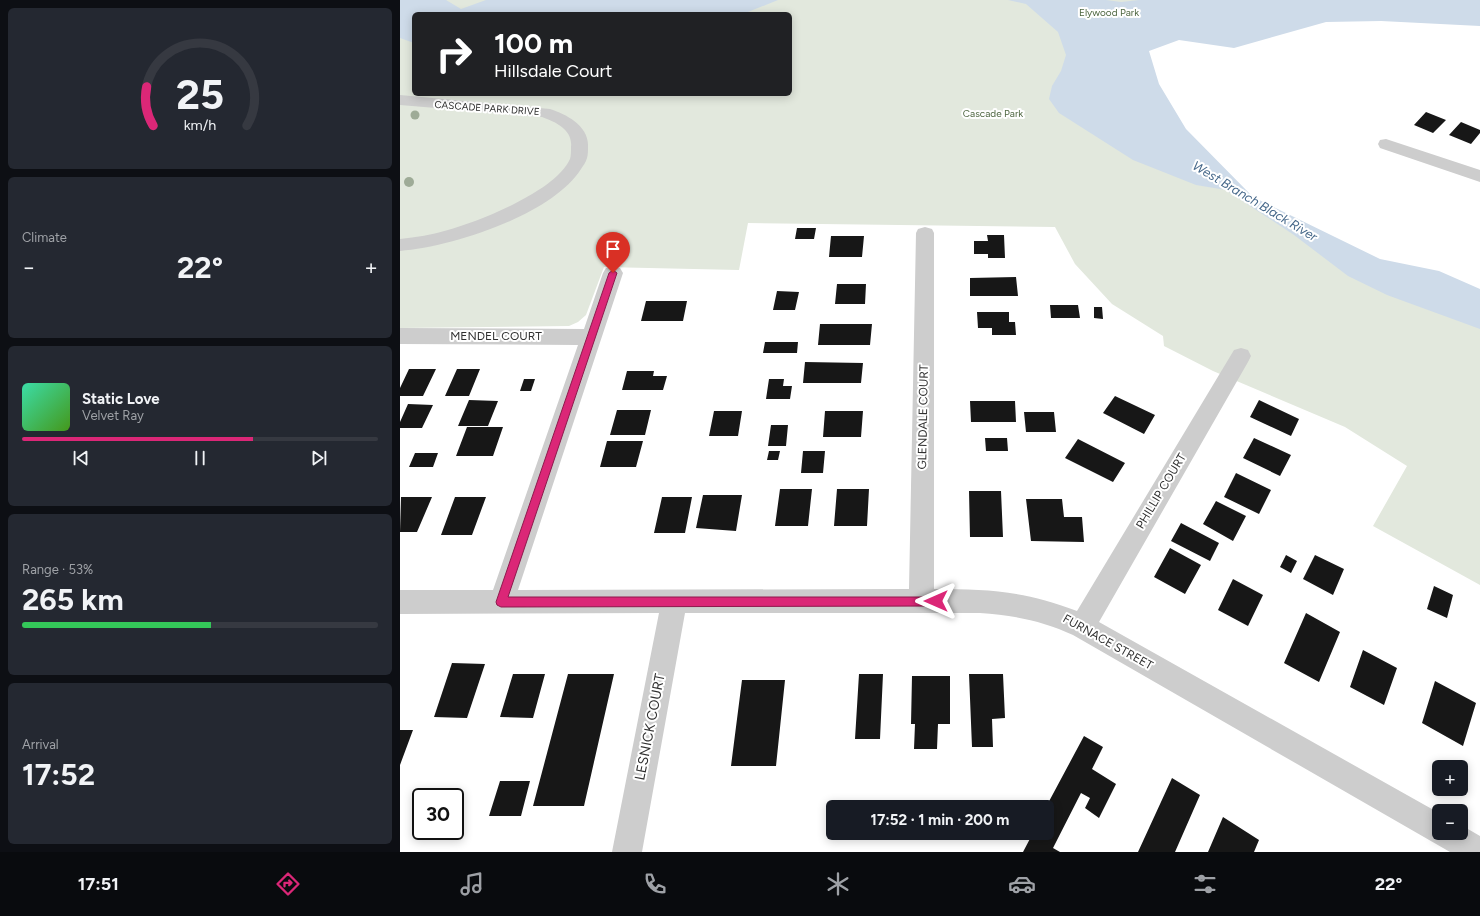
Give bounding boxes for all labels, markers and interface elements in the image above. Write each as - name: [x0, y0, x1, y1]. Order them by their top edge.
- park label: Elywood Park: [1079, 6, 1139, 19]
- text: 100 m: [494, 26, 573, 60]
- icon: right: [428, 28, 480, 80]
- text: Hillsdale Court: [494, 60, 612, 82]
- text: 25: [176, 69, 224, 119]
- street label: CASCADE PARK DRIVE: [434, 98, 540, 118]
- park label: Cascade Park: [963, 107, 1023, 120]
- text: km/h: [184, 116, 216, 134]
- water label: West Branch Black River: [1190, 158, 1320, 244]
- text: Climate: [22, 230, 67, 245]
- pin: [596, 232, 630, 273]
- icon: arrive: [602, 238, 624, 260]
- text: 22°: [177, 249, 223, 286]
- text: −: [22, 254, 36, 281]
- text: +: [364, 254, 378, 281]
- street label: MENDEL COURT: [450, 329, 542, 343]
- street label: GLENDALE COURT: [915, 364, 931, 470]
- text: Static Love: [82, 390, 160, 408]
- text: Velvet Ray: [82, 408, 144, 423]
- icon: previous: [70, 447, 92, 469]
- icon: pause: [189, 447, 211, 469]
- icon: next: [308, 447, 330, 469]
- street label: PHILLIP COURT: [1133, 450, 1189, 531]
- text: Range · 53%: [22, 562, 93, 577]
- position arrow: [915, 580, 957, 622]
- text: 265 km: [22, 581, 124, 618]
- street label: FURNACE STREET: [1061, 611, 1156, 673]
- street label: LESNICK COURT: [631, 672, 669, 782]
- text: Arrival: [22, 737, 59, 752]
- text: 17:52: [22, 756, 95, 793]
- map controls: [1432, 760, 1468, 840]
- button: +: [1432, 760, 1468, 796]
- speed limit sign: 30: [412, 788, 464, 840]
- button: −: [1432, 804, 1468, 840]
- text: 17:52 · 1 min · 200 m: [871, 811, 1009, 829]
- icon: directions: [274, 870, 302, 898]
- icon: music: [458, 870, 486, 898]
- icon: phone: [641, 870, 669, 898]
- icon: climate: [824, 870, 852, 898]
- icon: car: [1008, 870, 1036, 898]
- icon: filters: [1191, 870, 1219, 898]
- text: 17:51: [78, 873, 119, 895]
- text: 22°: [1375, 873, 1402, 895]

